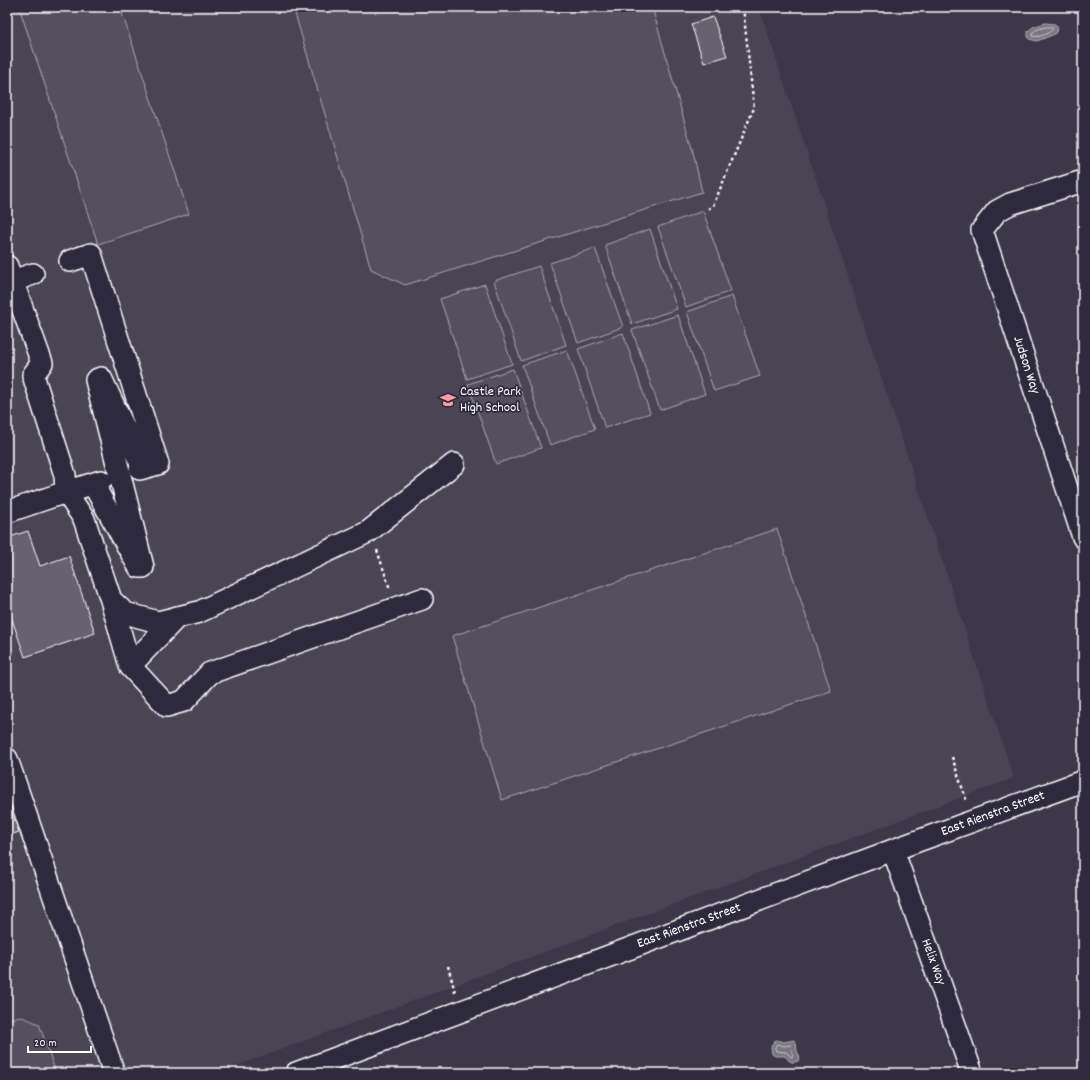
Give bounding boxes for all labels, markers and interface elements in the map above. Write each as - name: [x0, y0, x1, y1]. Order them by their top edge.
- street label: Judson Way: [1007, 333, 1045, 397]
- place label: Castle Park High School: [460, 382, 521, 418]
- school or university icon: Castle Park High School: [439, 391, 457, 409]
- street label: East Rienstra Street: [938, 786, 1048, 842]
- street label: East Rienstra Street: [634, 898, 744, 954]
- street label: Helix Way: [915, 936, 951, 988]
- scale bar: [28, 1028, 91, 1054]
- text: 20 m: [34, 1035, 57, 1052]

